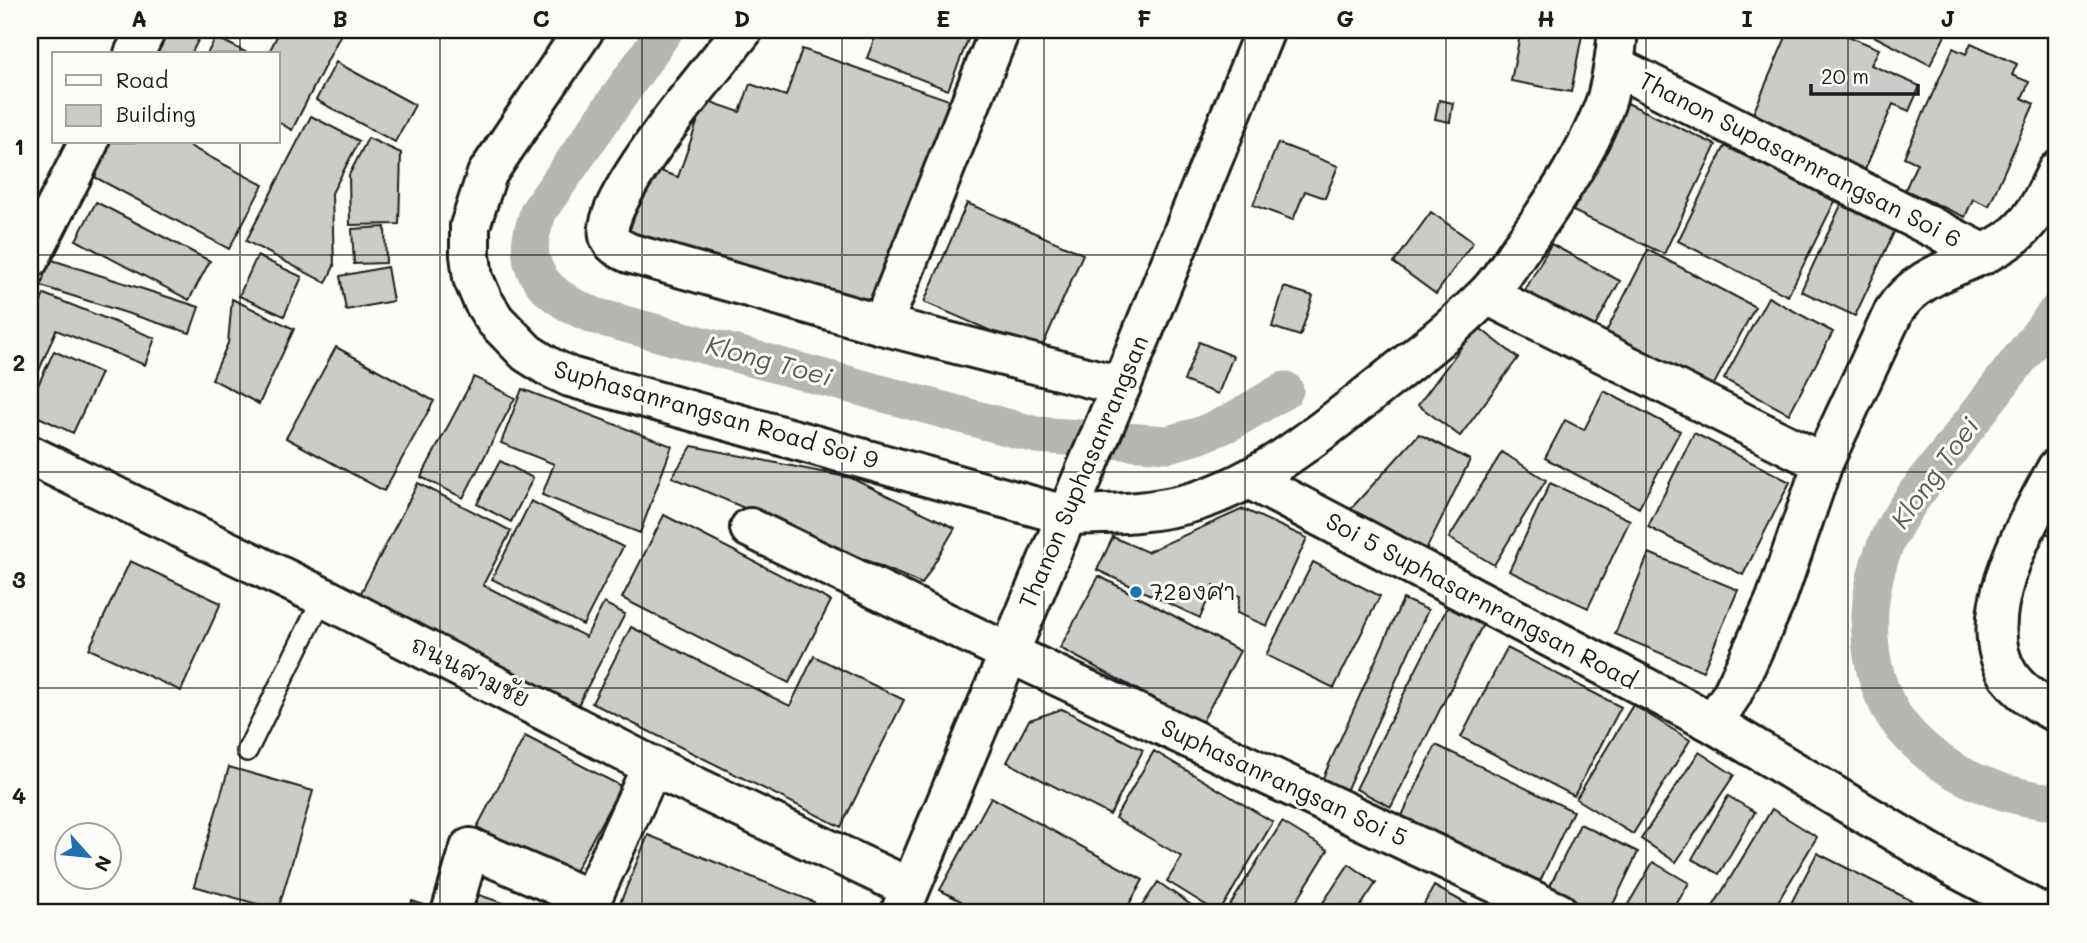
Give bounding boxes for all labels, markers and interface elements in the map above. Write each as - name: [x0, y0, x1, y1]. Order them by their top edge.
- text: A: [131, 3, 147, 33]
- text: B: [332, 3, 348, 33]
- text: C: [532, 3, 550, 33]
- text: D: [734, 3, 750, 33]
- text: E: [936, 3, 950, 33]
- text: F: [1137, 3, 1151, 33]
- text: G: [1336, 3, 1354, 33]
- text: H: [1537, 3, 1555, 33]
- text: I: [1741, 3, 1753, 33]
- text: J: [1940, 3, 1956, 33]
- legend: [52, 52, 280, 144]
- scale bar: [1811, 52, 1917, 96]
- text: 20 m: [1821, 62, 1869, 89]
- street label: Thanon Supasarnrangsan Soi 6: [1634, 64, 1967, 254]
- text: Road: [116, 66, 168, 93]
- text: Building: [116, 100, 196, 127]
- text: 1: [14, 131, 24, 161]
- water label: Klong Toei: [702, 327, 836, 393]
- street label: Thanon Suphasanrangsan: [1011, 330, 1154, 613]
- text: 2: [13, 347, 25, 377]
- street label: Suphasanrangsan Road Soi 9: [551, 352, 882, 475]
- water label: Klong Toei: [1882, 410, 1986, 535]
- street label: Soi 5 Suphasarnrangsan Road: [1321, 504, 1643, 695]
- text: 3: [12, 564, 26, 594]
- place label: 72องศา: [1150, 575, 1236, 606]
- marker: 72องศา: [1128, 584, 1144, 600]
- street label: ถนนสามชัย: [406, 627, 536, 714]
- street label: Suphasanrangsan Soi 5: [1156, 711, 1413, 852]
- text: 4: [12, 780, 26, 810]
- north arrow: [52, 820, 122, 890]
- text: N: [89, 852, 118, 876]

